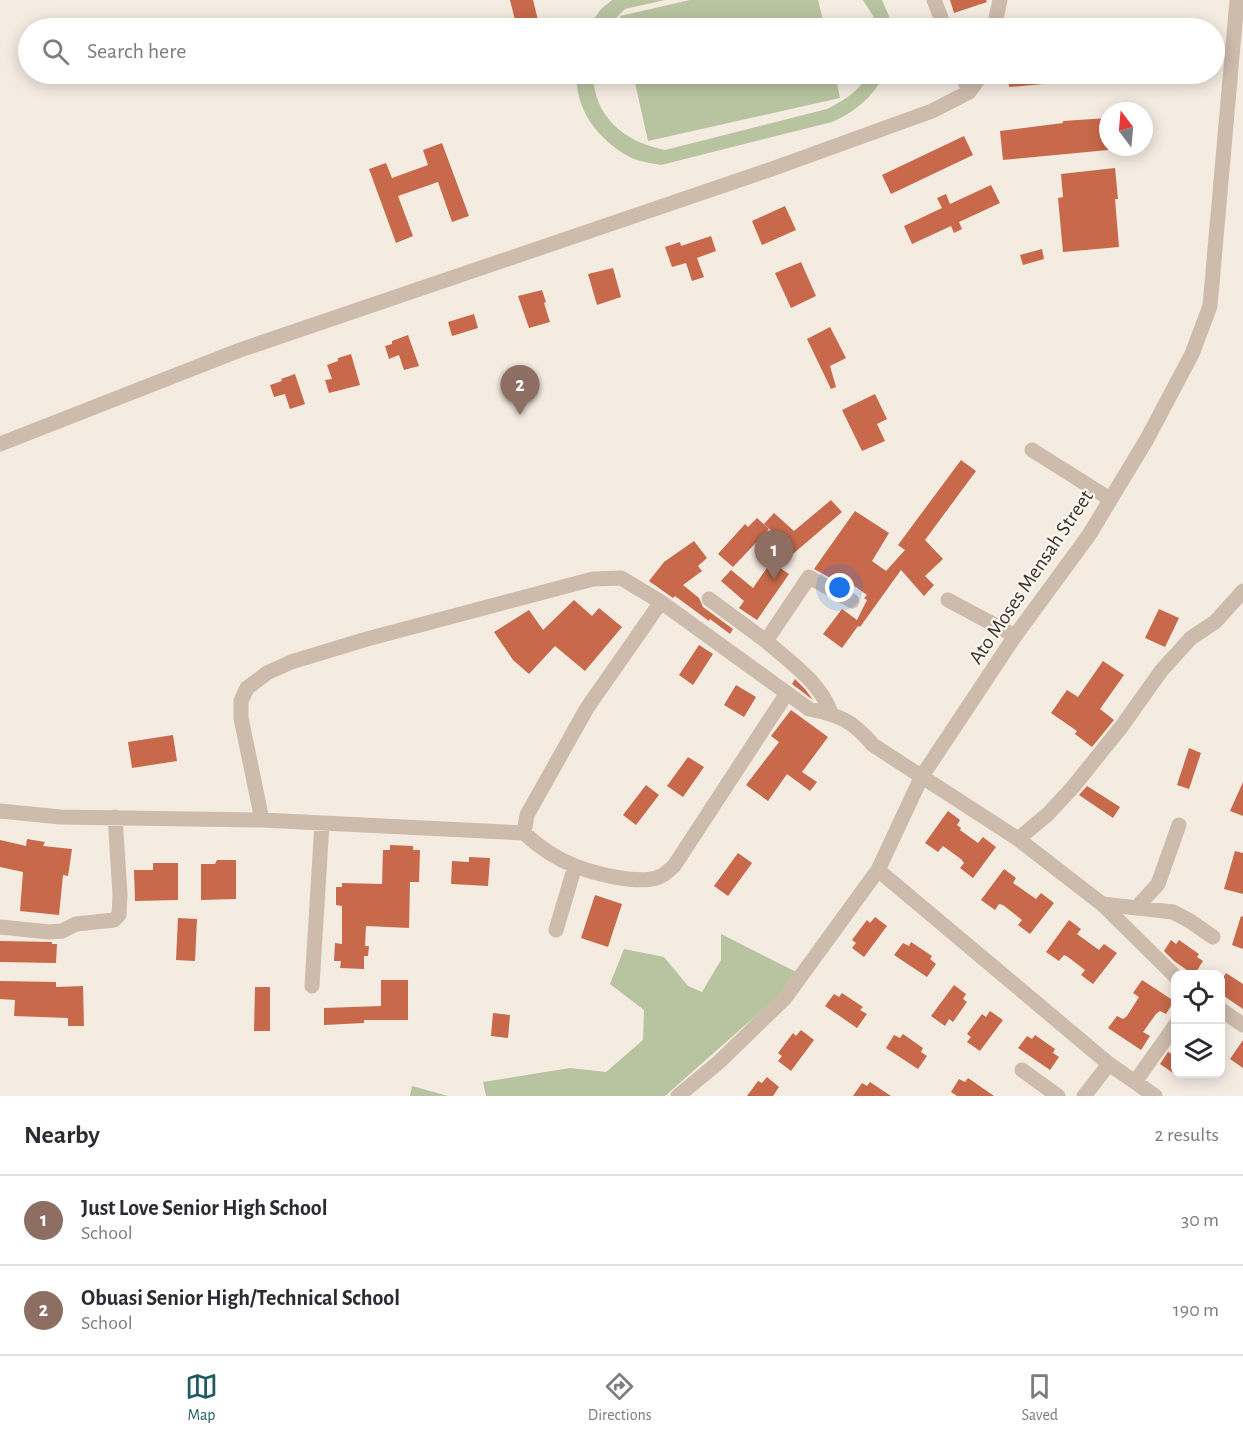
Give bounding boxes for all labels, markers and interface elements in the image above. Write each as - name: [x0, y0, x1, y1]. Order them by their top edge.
- search box: [18, 18, 1225, 84]
- icon: search: [39, 35, 72, 68]
- text: Search here: [87, 40, 186, 62]
- north arrow: [1099, 102, 1153, 156]
- pin: 2: [500, 366, 540, 415]
- street label: Ato Moses Mensah Street: [965, 486, 1097, 668]
- pin: 1: [754, 530, 794, 580]
- your location: [825, 573, 854, 602]
- map controls: [1171, 970, 1225, 1078]
- button: locate: [1171, 970, 1225, 1024]
- button: layers: [1171, 1024, 1225, 1078]
- text: Nearby: [24, 1122, 100, 1148]
- text: 2 results: [1155, 1125, 1219, 1145]
- text: Just Love Senior High School: [81, 1197, 327, 1219]
- text: 1: [40, 1210, 47, 1230]
- text: 30 m: [1181, 1210, 1219, 1230]
- text: School: [81, 1223, 133, 1243]
- text: Obuasi Senior High/Technical School: [81, 1287, 400, 1309]
- text: 2: [39, 1300, 48, 1320]
- text: 190 m: [1173, 1300, 1219, 1320]
- text: School: [81, 1313, 133, 1333]
- tab: Map: [185, 1370, 218, 1425]
- tab: Directions: [588, 1370, 652, 1425]
- tab: Saved: [1021, 1370, 1058, 1425]

